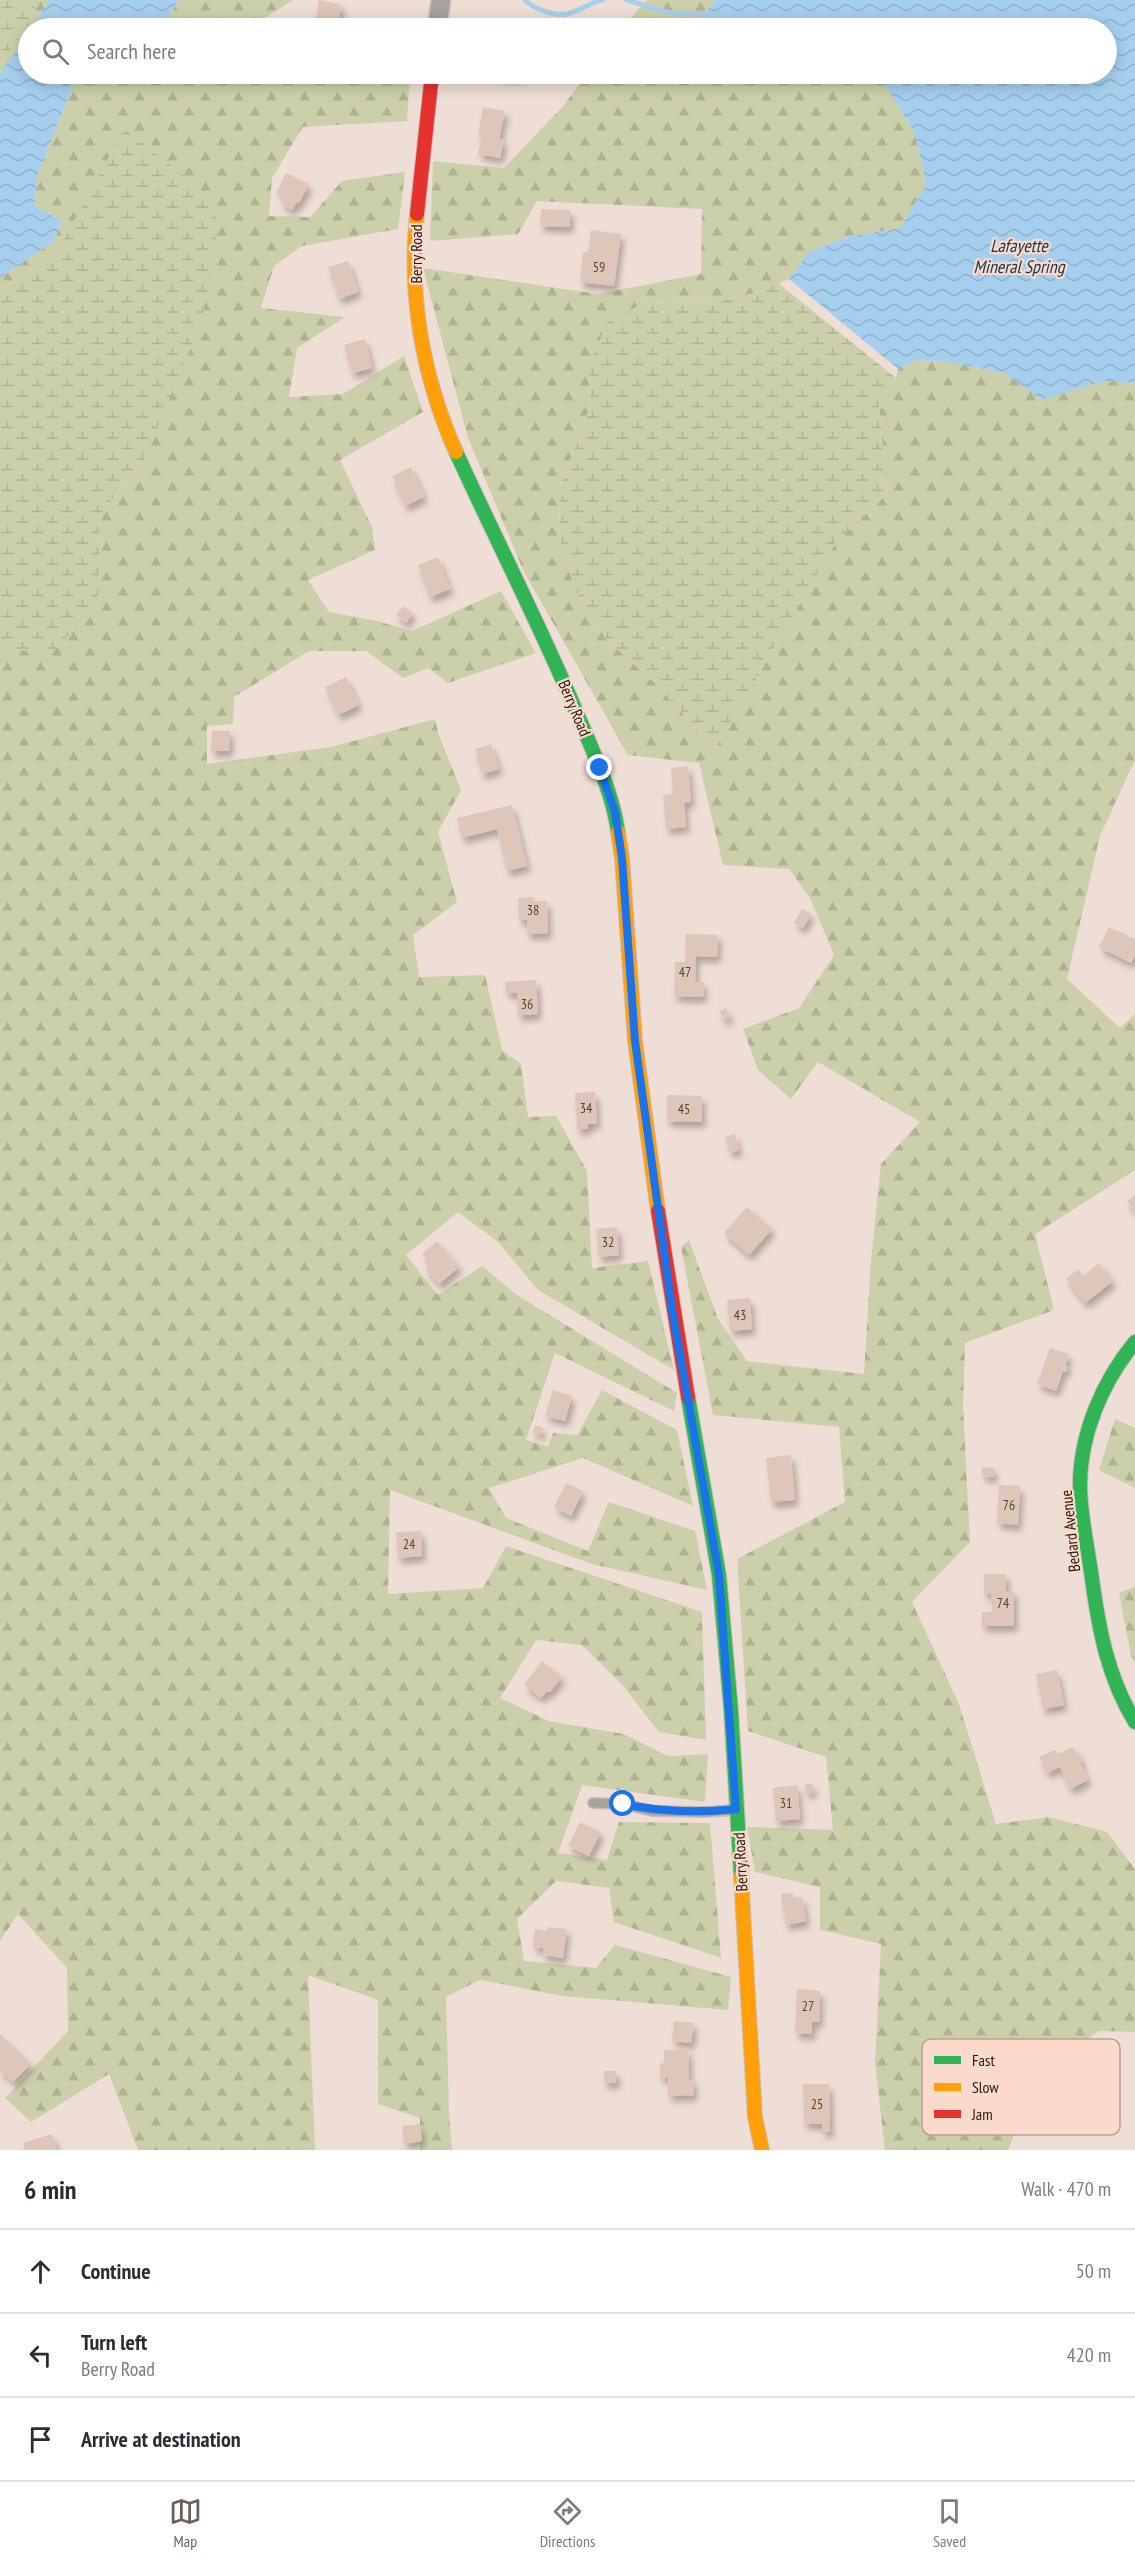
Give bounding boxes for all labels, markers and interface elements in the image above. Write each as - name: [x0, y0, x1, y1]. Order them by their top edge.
- search box: [18, 18, 1117, 84]
- icon: search: [39, 35, 72, 68]
- text: Search here: [87, 37, 176, 65]
- street label: Berry Road: [406, 224, 426, 284]
- water label: Lafayette Mineral Spring: [974, 234, 1066, 278]
- house number: 59: [593, 258, 605, 276]
- street label: Berry Road: [554, 677, 596, 739]
- route end: [586, 754, 612, 780]
- house number: 38: [527, 901, 539, 919]
- house number: 47: [679, 963, 691, 981]
- house number: 36: [521, 995, 533, 1013]
- house number: 34: [580, 1099, 593, 1117]
- house number: 45: [678, 1100, 690, 1118]
- house number: 32: [602, 1233, 614, 1251]
- house number: 43: [734, 1306, 746, 1324]
- street label: Bedard Avenue: [1056, 1489, 1084, 1573]
- house number: 76: [1003, 1496, 1015, 1514]
- house number: 24: [403, 1535, 416, 1553]
- house number: 74: [997, 1594, 1010, 1612]
- route start: [609, 1790, 635, 1816]
- house number: 31: [780, 1794, 792, 1812]
- street label: Berry Road: [728, 1832, 752, 1892]
- house number: 27: [802, 1997, 814, 2015]
- legend: [922, 2039, 1120, 2135]
- text: Fast: [972, 2050, 995, 2070]
- text: Slow: [972, 2077, 999, 2097]
- house number: 25: [811, 2095, 823, 2113]
- text: Jam: [971, 2104, 993, 2124]
- text: 6 min: [24, 2173, 77, 2206]
- text: Walk · 470 m: [1021, 2176, 1111, 2202]
- icon: ahead: [24, 2255, 57, 2288]
- text: Continue: [81, 2257, 151, 2285]
- text: 50 m: [1076, 2258, 1111, 2284]
- text: Turn left: [81, 2328, 147, 2356]
- icon: left: [24, 2339, 57, 2372]
- text: 420 m: [1067, 2342, 1111, 2368]
- text: Berry Road: [81, 2356, 155, 2382]
- icon: arrive: [24, 2423, 57, 2456]
- text: Arrive at destination: [81, 2425, 241, 2453]
- tab: Map: [169, 2495, 202, 2551]
- tab: Directions: [540, 2495, 595, 2551]
- tab: Saved: [933, 2495, 966, 2551]

